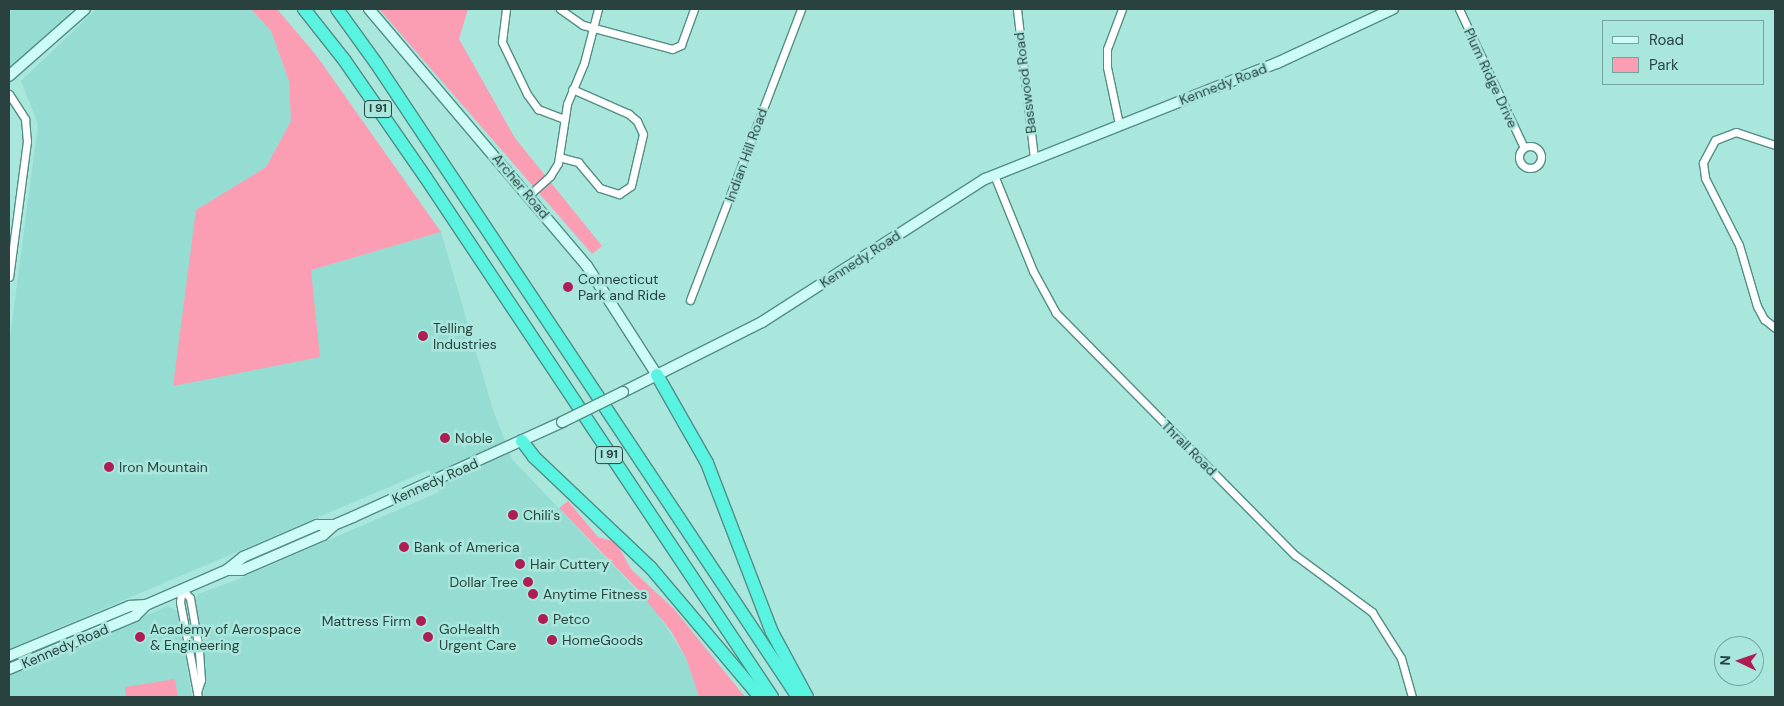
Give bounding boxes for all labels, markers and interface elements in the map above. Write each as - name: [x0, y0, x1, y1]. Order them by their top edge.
- legend: [1602, 20, 1764, 85]
- street label: Plum Ridge Drive: [1461, 25, 1521, 131]
- text: Road: [1649, 30, 1684, 50]
- street label: Basswood Road: [1010, 31, 1040, 135]
- text: Park: [1649, 55, 1679, 75]
- street label: Kennedy Road: [1177, 60, 1269, 108]
- road number: I 91: [363, 100, 393, 118]
- street label: Indian Hill Road: [721, 106, 771, 204]
- street label: Archer Road: [489, 150, 553, 222]
- street label: Kennedy Road: [817, 227, 903, 291]
- place label: Connecticut Park and Ride: [578, 271, 666, 304]
- marker: Connecticut Park and Ride: [562, 281, 574, 293]
- place label: Telling Industries: [433, 320, 497, 352]
- marker: Telling Industries: [417, 330, 429, 342]
- street label: Thrall Road: [1158, 417, 1220, 479]
- place label: Noble: [455, 430, 493, 446]
- marker: Noble: [439, 432, 451, 444]
- road number: I 91: [594, 446, 624, 464]
- street label: Kennedy Road: [389, 455, 481, 507]
- place label: Iron Mountain: [119, 459, 208, 475]
- marker: Iron Mountain: [103, 461, 115, 473]
- place label: Chili's: [523, 507, 560, 523]
- marker: Chili's: [507, 509, 519, 521]
- place label: Bank of America: [414, 539, 520, 555]
- marker: Bank of America: [398, 541, 410, 553]
- place label: Hair Cuttery: [530, 556, 609, 572]
- marker: Hair Cuttery: [514, 558, 526, 570]
- place label: Dollar Tree: [449, 574, 518, 590]
- marker: Dollar Tree: [522, 576, 534, 588]
- place label: Anytime Fitness: [543, 586, 647, 602]
- marker: Anytime Fitness: [527, 588, 539, 600]
- place label: Petco: [553, 611, 590, 627]
- place label: Mattress Firm: [322, 613, 411, 629]
- marker: Petco: [537, 613, 549, 625]
- marker: Mattress Firm: [415, 615, 427, 627]
- street label: Kennedy Road: [19, 620, 111, 672]
- place label: Academy of Aerospace & Engineering: [150, 621, 301, 654]
- place label: GoHealth Urgent Care: [439, 621, 516, 654]
- marker: GoHealth Urgent Care: [421, 630, 435, 644]
- marker: Academy of Aerospace & Engineering: [134, 631, 146, 643]
- place label: HomeGoods: [562, 632, 643, 648]
- marker: HomeGoods: [546, 634, 558, 646]
- north arrow: [1714, 636, 1764, 686]
- text: N: [1716, 655, 1734, 666]

